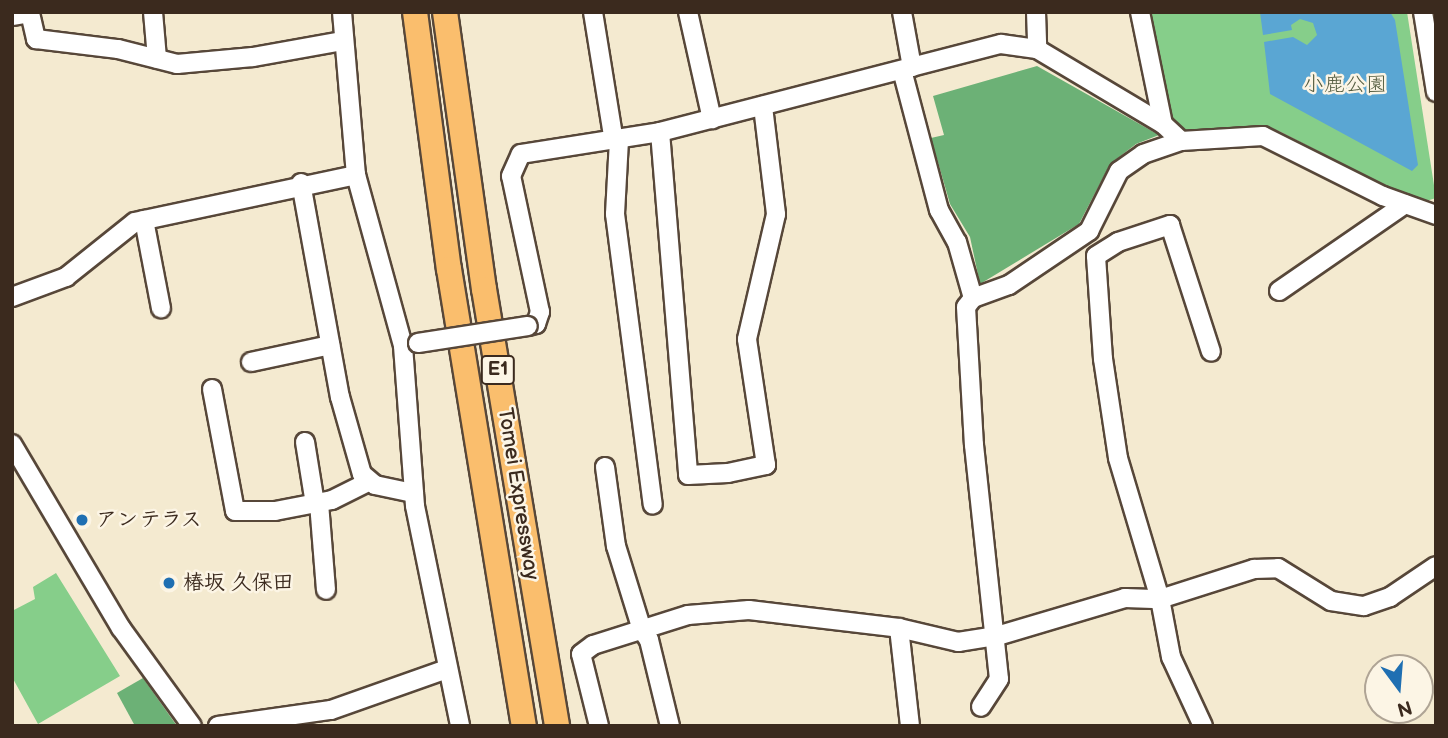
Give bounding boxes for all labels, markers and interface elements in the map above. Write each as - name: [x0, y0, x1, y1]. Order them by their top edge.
- park label: 小鹿公園: [1303, 72, 1387, 98]
- road number: E1: [480, 354, 516, 386]
- street label: Tomei Expressway: [492, 406, 544, 582]
- place label: アンテラス: [96, 507, 201, 533]
- marker: アンテラス: [74, 512, 90, 528]
- place label: 椿坂 久保田: [183, 570, 294, 596]
- marker: 椿坂 久保田: [161, 575, 177, 591]
- north arrow: [1364, 654, 1434, 724]
- text: N: [1394, 695, 1414, 721]

